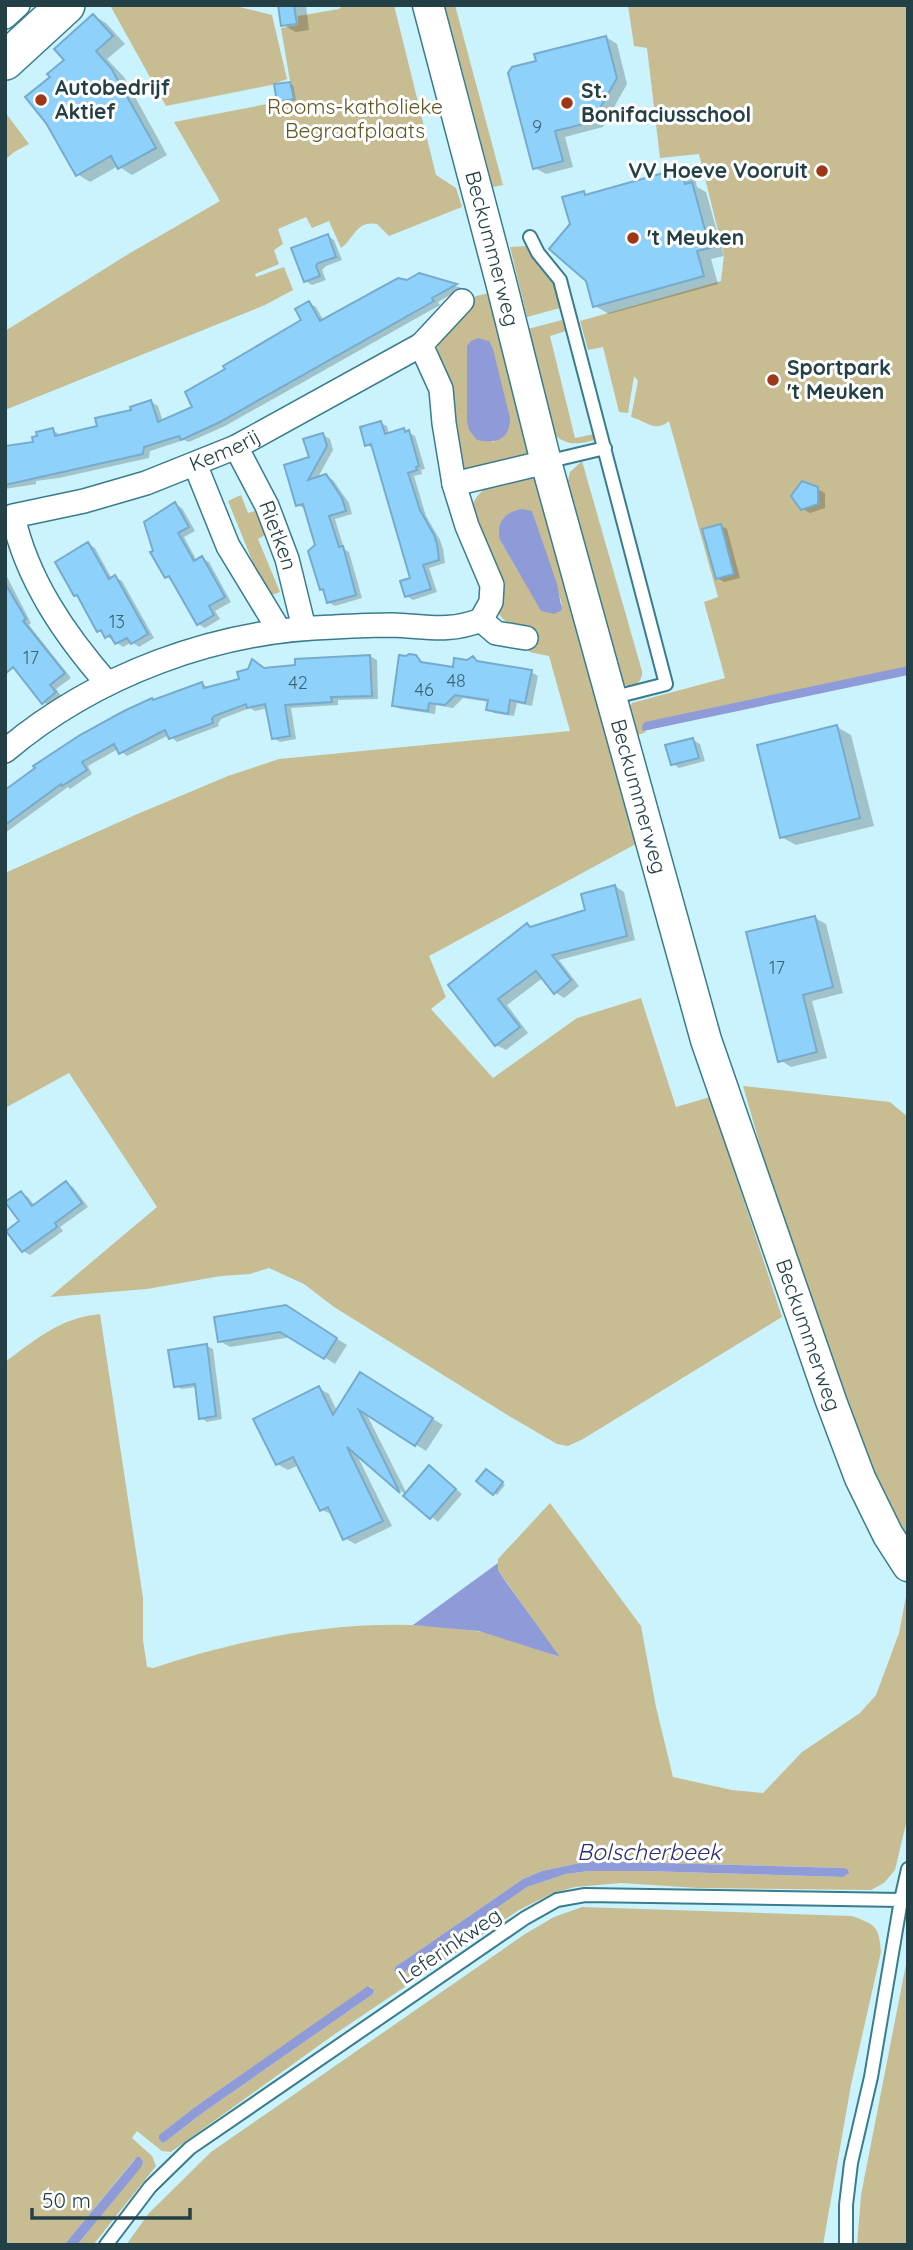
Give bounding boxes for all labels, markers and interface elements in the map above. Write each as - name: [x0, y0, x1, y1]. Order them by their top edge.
- place label: Autobedrijf Aktief: [55, 74, 171, 124]
- place label: St. Bonifaciusschool: [581, 77, 751, 127]
- marker: Autobedrijf Aktief: [33, 92, 49, 108]
- park label: Rooms-katholieke Begraafplaats: [267, 93, 443, 143]
- marker: St. Bonifaciusschool: [559, 95, 575, 111]
- house number: 9: [532, 115, 542, 138]
- place label: VV Hoeve Vooruit: [628, 157, 808, 183]
- marker: VV Hoeve Vooruit: [814, 163, 830, 179]
- street label: Beckummerweg: [460, 168, 526, 329]
- place label: 't Meuken: [647, 224, 744, 250]
- marker: 't Meuken: [625, 230, 641, 246]
- place label: Sportpark 't Meuken: [787, 354, 891, 404]
- marker: Sportpark 't Meuken: [765, 372, 781, 388]
- street label: Kemerij: [185, 422, 264, 476]
- street label: Rietken: [254, 497, 303, 572]
- house number: 13: [109, 610, 125, 633]
- house number: 17: [23, 646, 39, 669]
- house number: 48: [446, 669, 466, 692]
- house number: 42: [288, 671, 308, 694]
- house number: 46: [414, 678, 434, 701]
- street label: Beckummerweg: [606, 716, 673, 876]
- house number: 17: [769, 956, 785, 979]
- street label: Beckummerweg: [771, 1255, 848, 1415]
- water label: Bolscherbeek: [577, 1837, 723, 1866]
- street label: Leferinkweg: [393, 1901, 506, 1989]
- scale bar: [32, 2176, 189, 2220]
- text: 50 m: [42, 2187, 91, 2213]

